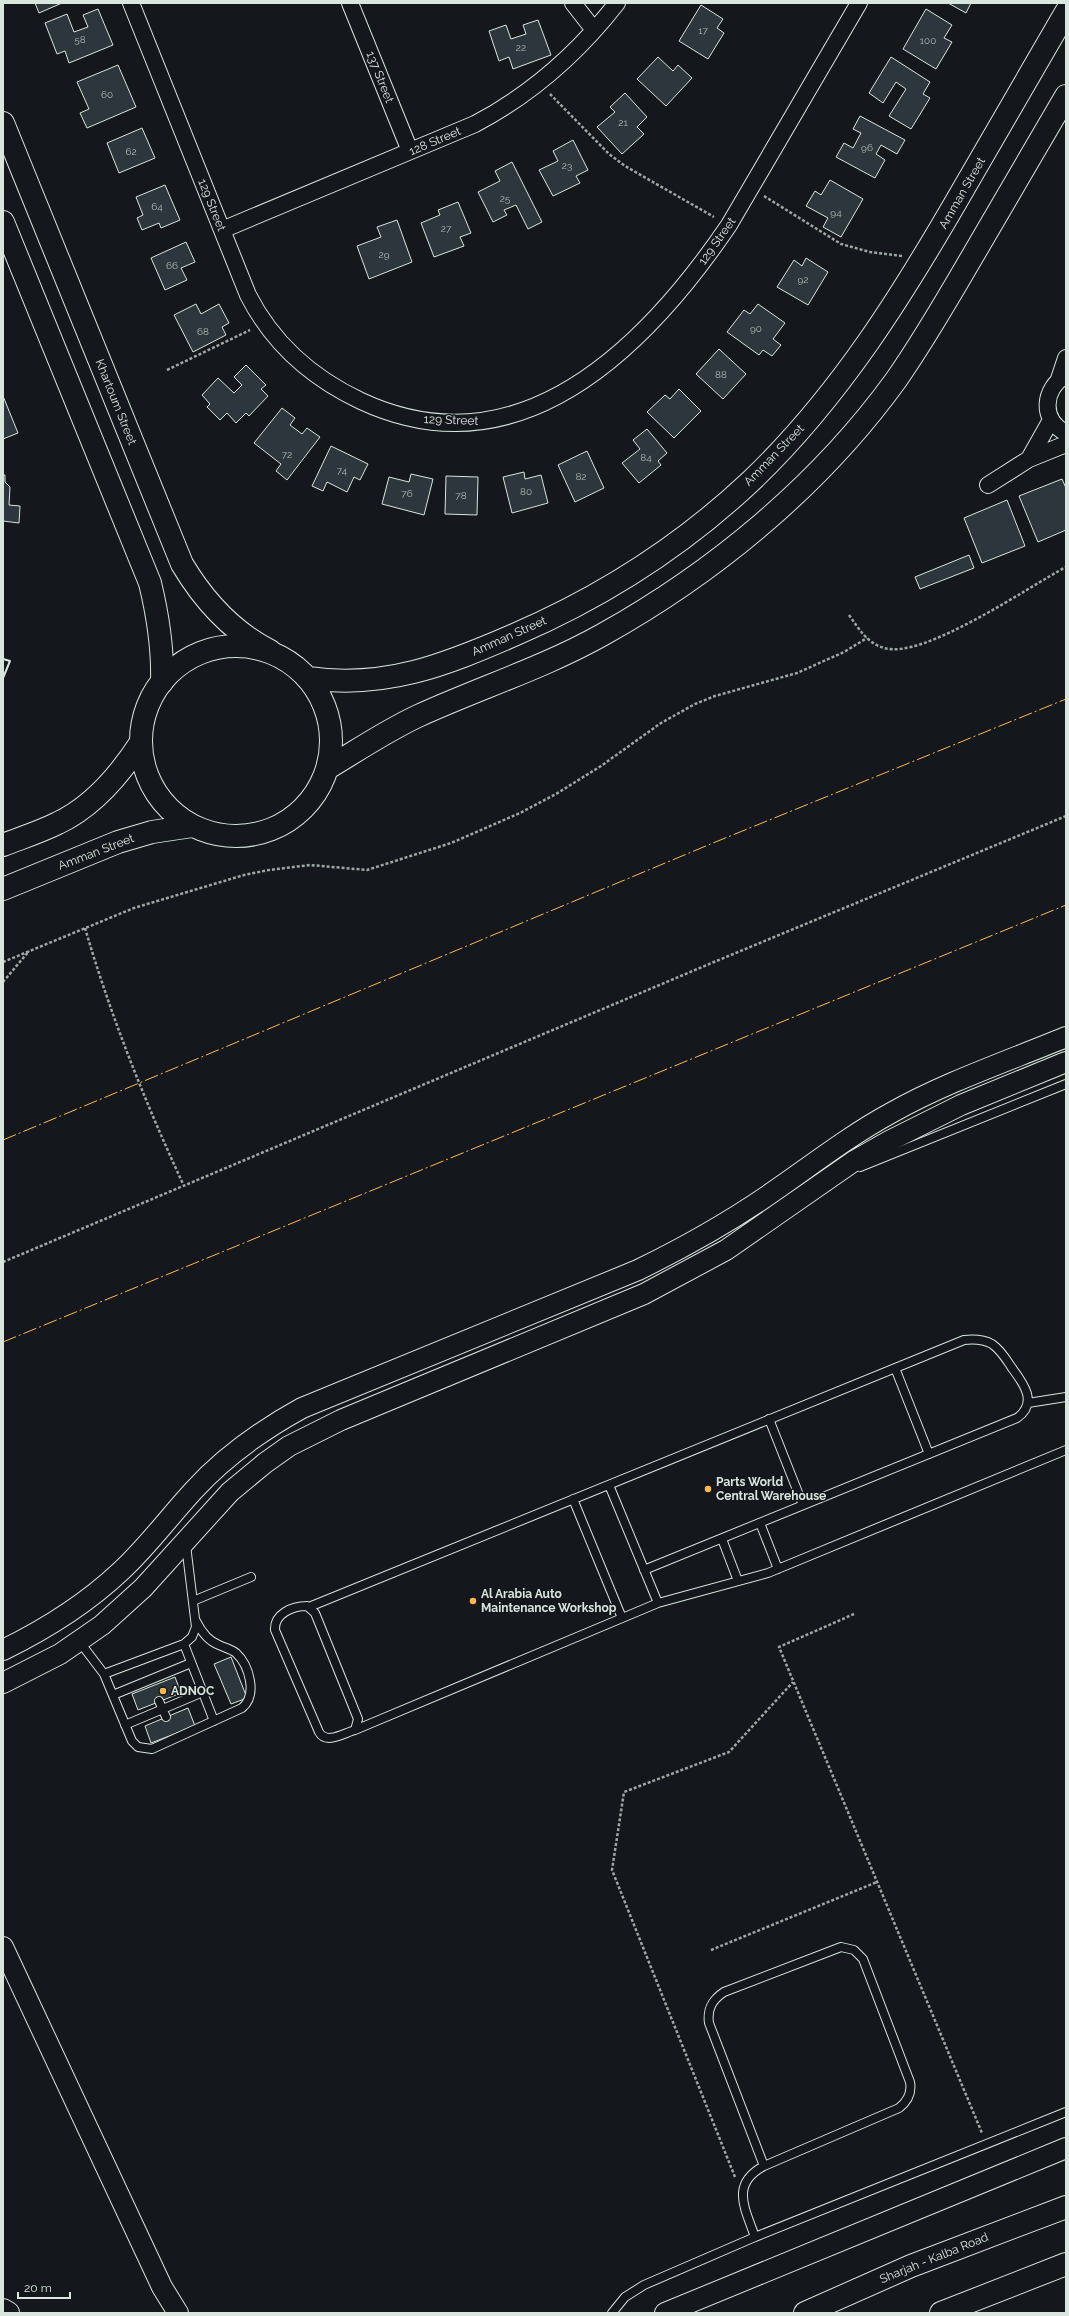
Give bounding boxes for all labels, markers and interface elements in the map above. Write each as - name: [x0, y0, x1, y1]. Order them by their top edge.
- house number: 17: [698, 25, 708, 36]
- house number: 58: [74, 34, 86, 45]
- house number: 100: [920, 35, 936, 46]
- house number: 22: [516, 42, 526, 53]
- street label: 137 Street: [363, 49, 397, 105]
- house number: 60: [101, 89, 113, 100]
- house number: 21: [618, 117, 628, 128]
- street label: 128 Street: [407, 124, 463, 158]
- house number: 96: [861, 142, 873, 153]
- house number: 62: [125, 146, 137, 157]
- street label: Amman Street: [936, 155, 988, 231]
- house number: 23: [562, 160, 572, 171]
- street label: 129 Street: [195, 177, 229, 233]
- house number: 25: [500, 193, 511, 204]
- house number: 64: [151, 201, 163, 212]
- house number: 94: [830, 207, 842, 218]
- street label: 129 Street: [696, 215, 738, 267]
- house number: 27: [441, 223, 452, 234]
- house number: 29: [378, 249, 390, 260]
- house number: 66: [166, 260, 178, 271]
- house number: 92: [797, 274, 809, 285]
- house number: 90: [750, 323, 762, 334]
- house number: 68: [197, 326, 209, 337]
- street label: Khartoum Street: [92, 357, 140, 447]
- house number: 88: [715, 369, 727, 380]
- street label: 129 Street: [423, 412, 479, 428]
- street label: Amman Street: [741, 421, 807, 489]
- house number: 72: [282, 449, 292, 460]
- house number: 84: [640, 452, 652, 463]
- house number: 74: [337, 465, 348, 476]
- house number: 82: [575, 471, 587, 482]
- house number: 80: [520, 486, 532, 497]
- house number: 76: [401, 488, 413, 499]
- house number: 78: [455, 490, 467, 501]
- street label: Amman Street: [470, 613, 548, 659]
- street label: Amman Street: [56, 831, 136, 873]
- place label: Parts World Central Warehouse: [716, 1475, 826, 1503]
- marker: Parts World Central Warehouse: [703, 1484, 713, 1494]
- place label: Al Arabia Auto Maintenance Workshop: [481, 1587, 617, 1615]
- marker: Al Arabia Auto Maintenance Workshop: [468, 1596, 478, 1606]
- place label: ADNOC: [171, 1684, 214, 1698]
- marker: ADNOC: [158, 1686, 168, 1696]
- street label: Sharjah - Kalba Road: [878, 2230, 990, 2286]
- scale bar: [18, 2274, 70, 2300]
- text: 20 m: [24, 2281, 52, 2295]

